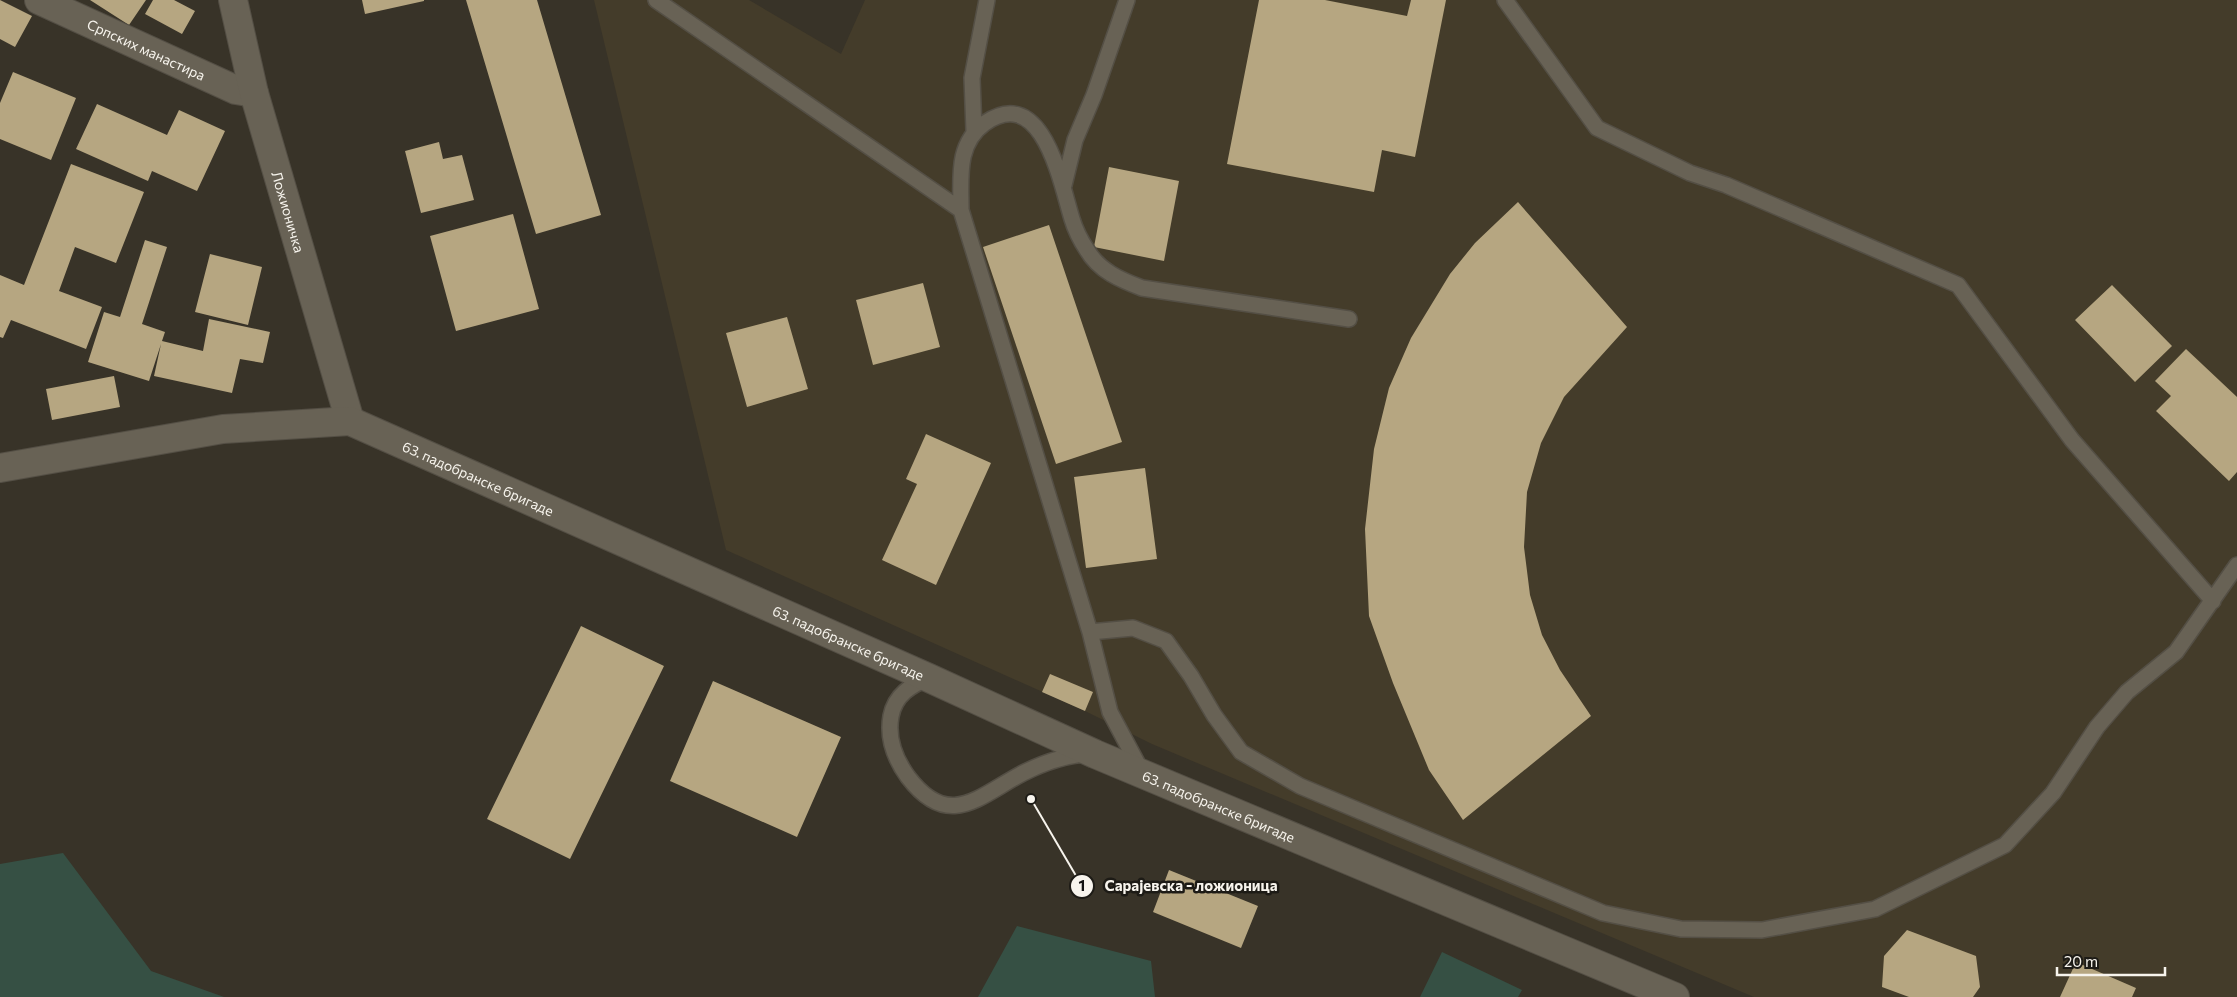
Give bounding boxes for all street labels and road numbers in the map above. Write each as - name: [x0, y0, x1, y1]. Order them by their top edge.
- street label: Српских манастира: [85, 15, 208, 83]
- street label: Ложионичка: [269, 169, 309, 255]
- street label: 63. падобранске бригаде: [400, 437, 557, 519]
- street label: 63. падобранске бригаде: [770, 601, 927, 683]
- street label: 63. падобранске бригаде: [1140, 766, 1298, 845]

